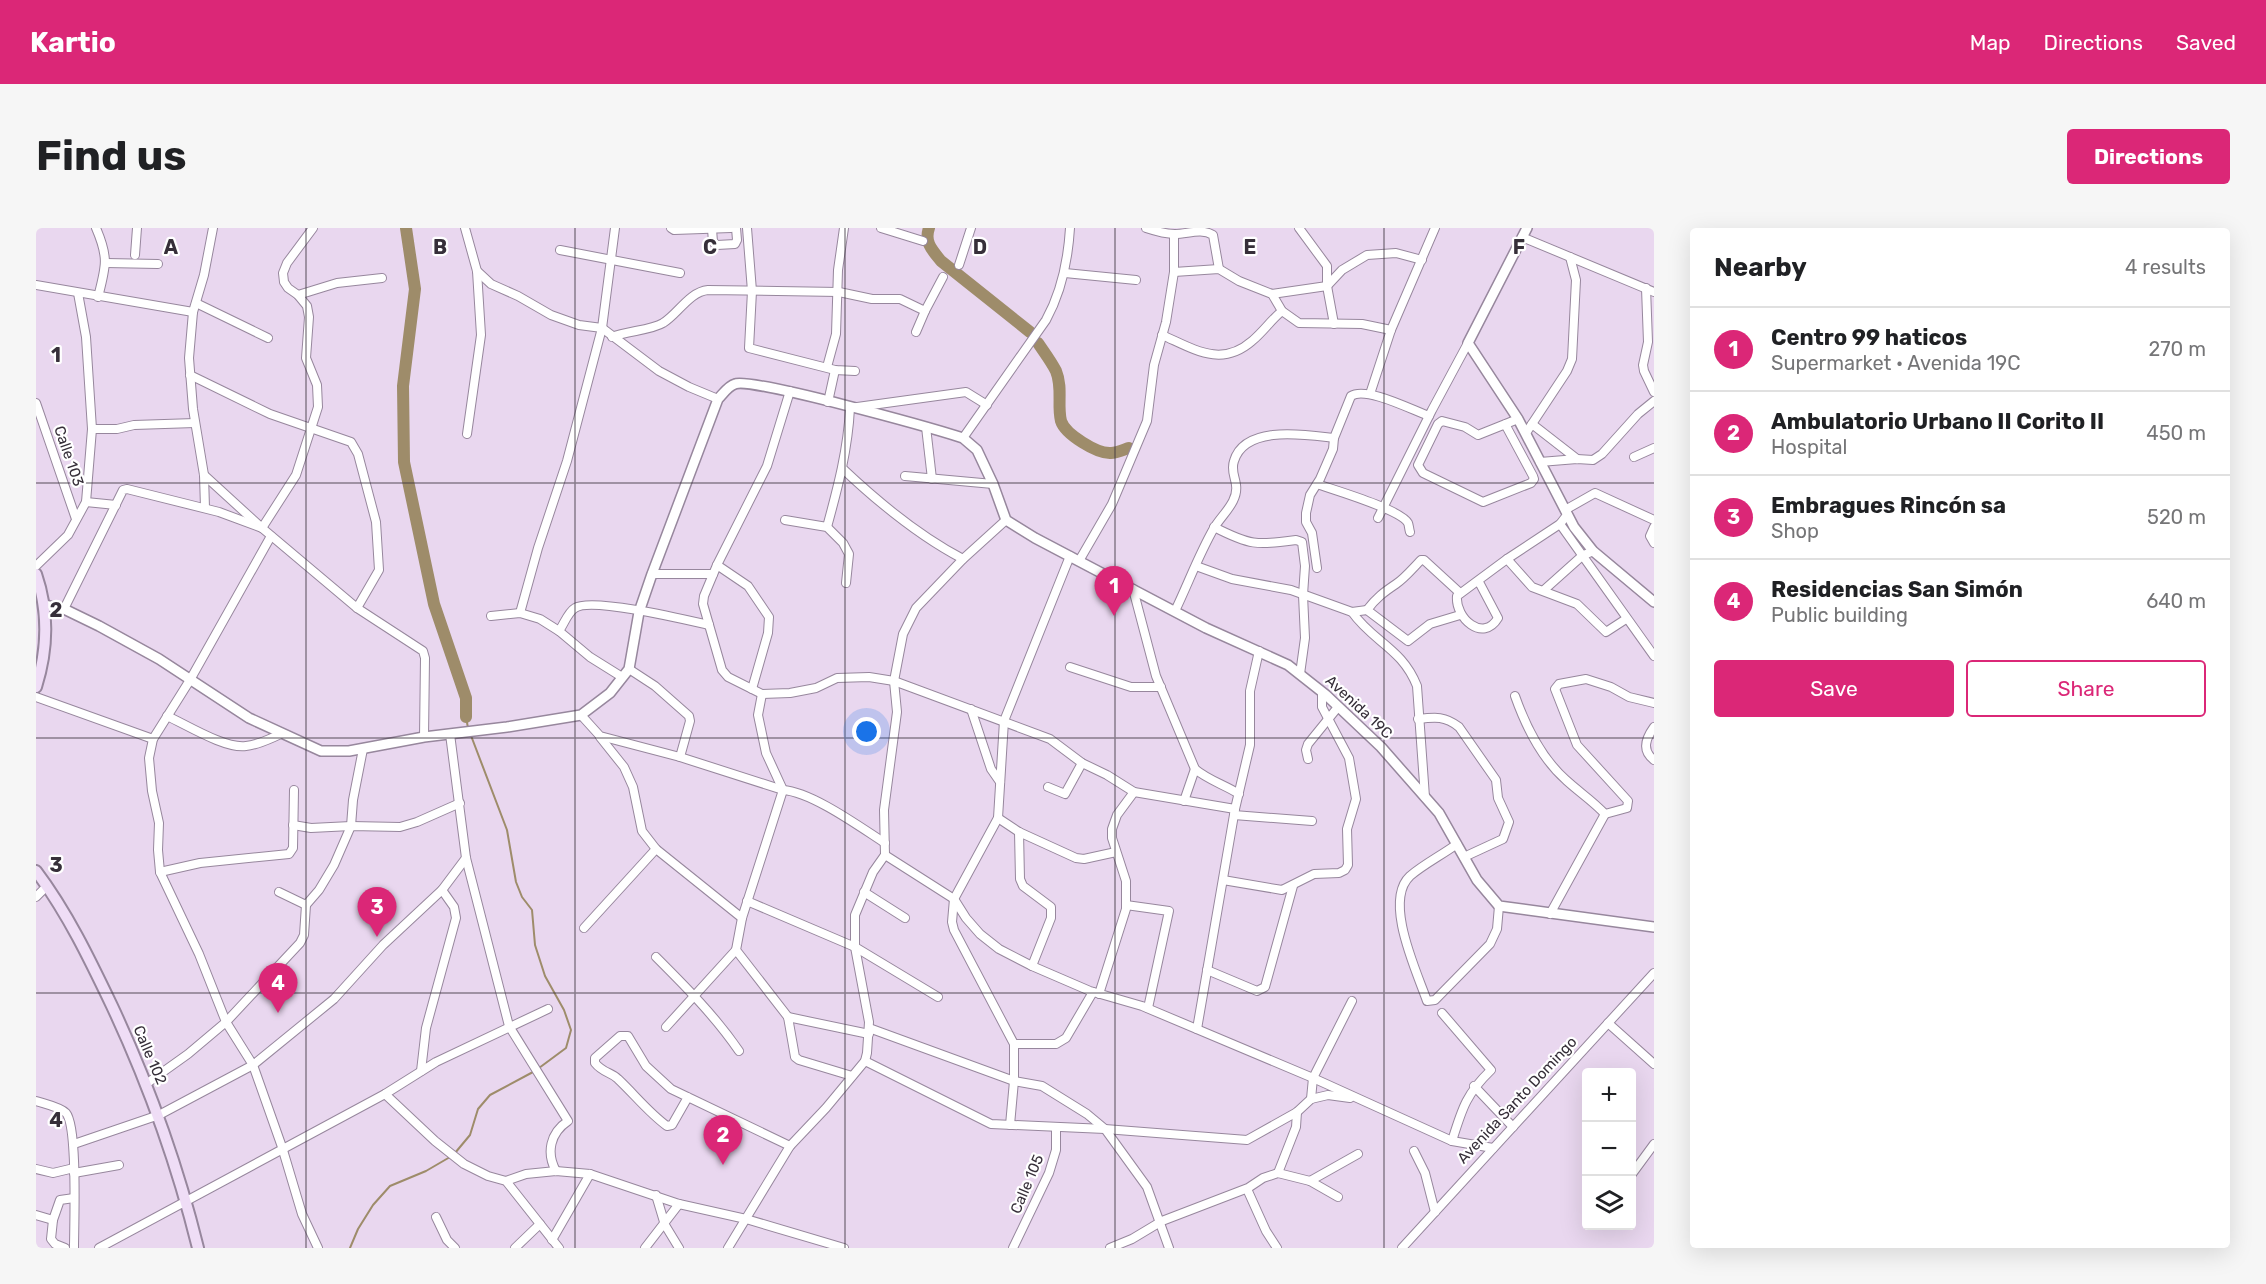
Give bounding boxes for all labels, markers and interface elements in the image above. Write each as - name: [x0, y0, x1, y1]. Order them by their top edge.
- text: Kartio: [30, 26, 116, 59]
- text: Map: [1970, 30, 2011, 55]
- text: Directions: [2044, 30, 2143, 55]
- text: Saved: [2176, 30, 2236, 55]
- button: Directions: [2067, 129, 2230, 184]
- text: Find us: [36, 131, 187, 181]
- text: A: [164, 235, 179, 259]
- text: B: [433, 235, 447, 259]
- text: C: [703, 235, 717, 259]
- text: D: [973, 235, 987, 259]
- text: E: [1244, 235, 1256, 259]
- text: F: [1513, 235, 1525, 259]
- text: Nearby: [1714, 252, 1807, 283]
- text: 4 results: [2125, 255, 2206, 279]
- text: Centro 99 haticos: [1771, 324, 1967, 351]
- text: 1: [1729, 337, 1738, 361]
- text: 270 m: [2149, 337, 2206, 361]
- text: 1: [51, 343, 61, 367]
- text: Supermarket · Avenida 19C: [1771, 351, 2021, 375]
- text: Ambulatorio Urbano II Corito II: [1771, 408, 2104, 435]
- text: 2: [1727, 421, 1740, 445]
- text: 450 m: [2146, 421, 2206, 445]
- street label: Calle 103: [50, 423, 88, 489]
- text: Hospital: [1771, 435, 1847, 459]
- text: Embragues Rincón sa: [1771, 492, 2006, 519]
- text: 3: [1727, 505, 1740, 529]
- text: 520 m: [2147, 505, 2206, 529]
- text: Shop: [1771, 519, 1819, 543]
- pin: 1: [1094, 566, 1134, 616]
- text: Residencias San Simón: [1771, 576, 2023, 603]
- text: 4: [1727, 589, 1740, 613]
- text: 640 m: [2146, 589, 2206, 613]
- text: 2: [50, 598, 63, 622]
- text: Public building: [1771, 603, 1908, 627]
- button: Save: [1714, 660, 1954, 717]
- button: Share: [1966, 660, 2206, 717]
- street label: Avenida 19C: [1322, 671, 1396, 743]
- your location: [852, 717, 881, 746]
- text: 3: [49, 853, 63, 877]
- pin: 3: [358, 888, 396, 937]
- pin: 4: [258, 964, 298, 1013]
- street label: Calle 102: [130, 1023, 171, 1087]
- street label: Avenida Santo Domingo: [1453, 1033, 1581, 1167]
- map controls: [1582, 1068, 1636, 1230]
- button: +: [1582, 1068, 1636, 1122]
- text: 4: [49, 1108, 63, 1132]
- pin: 2: [704, 1116, 742, 1165]
- button: −: [1582, 1122, 1636, 1176]
- street label: Calle 105: [1007, 1152, 1048, 1216]
- button: layers: [1582, 1176, 1636, 1230]

